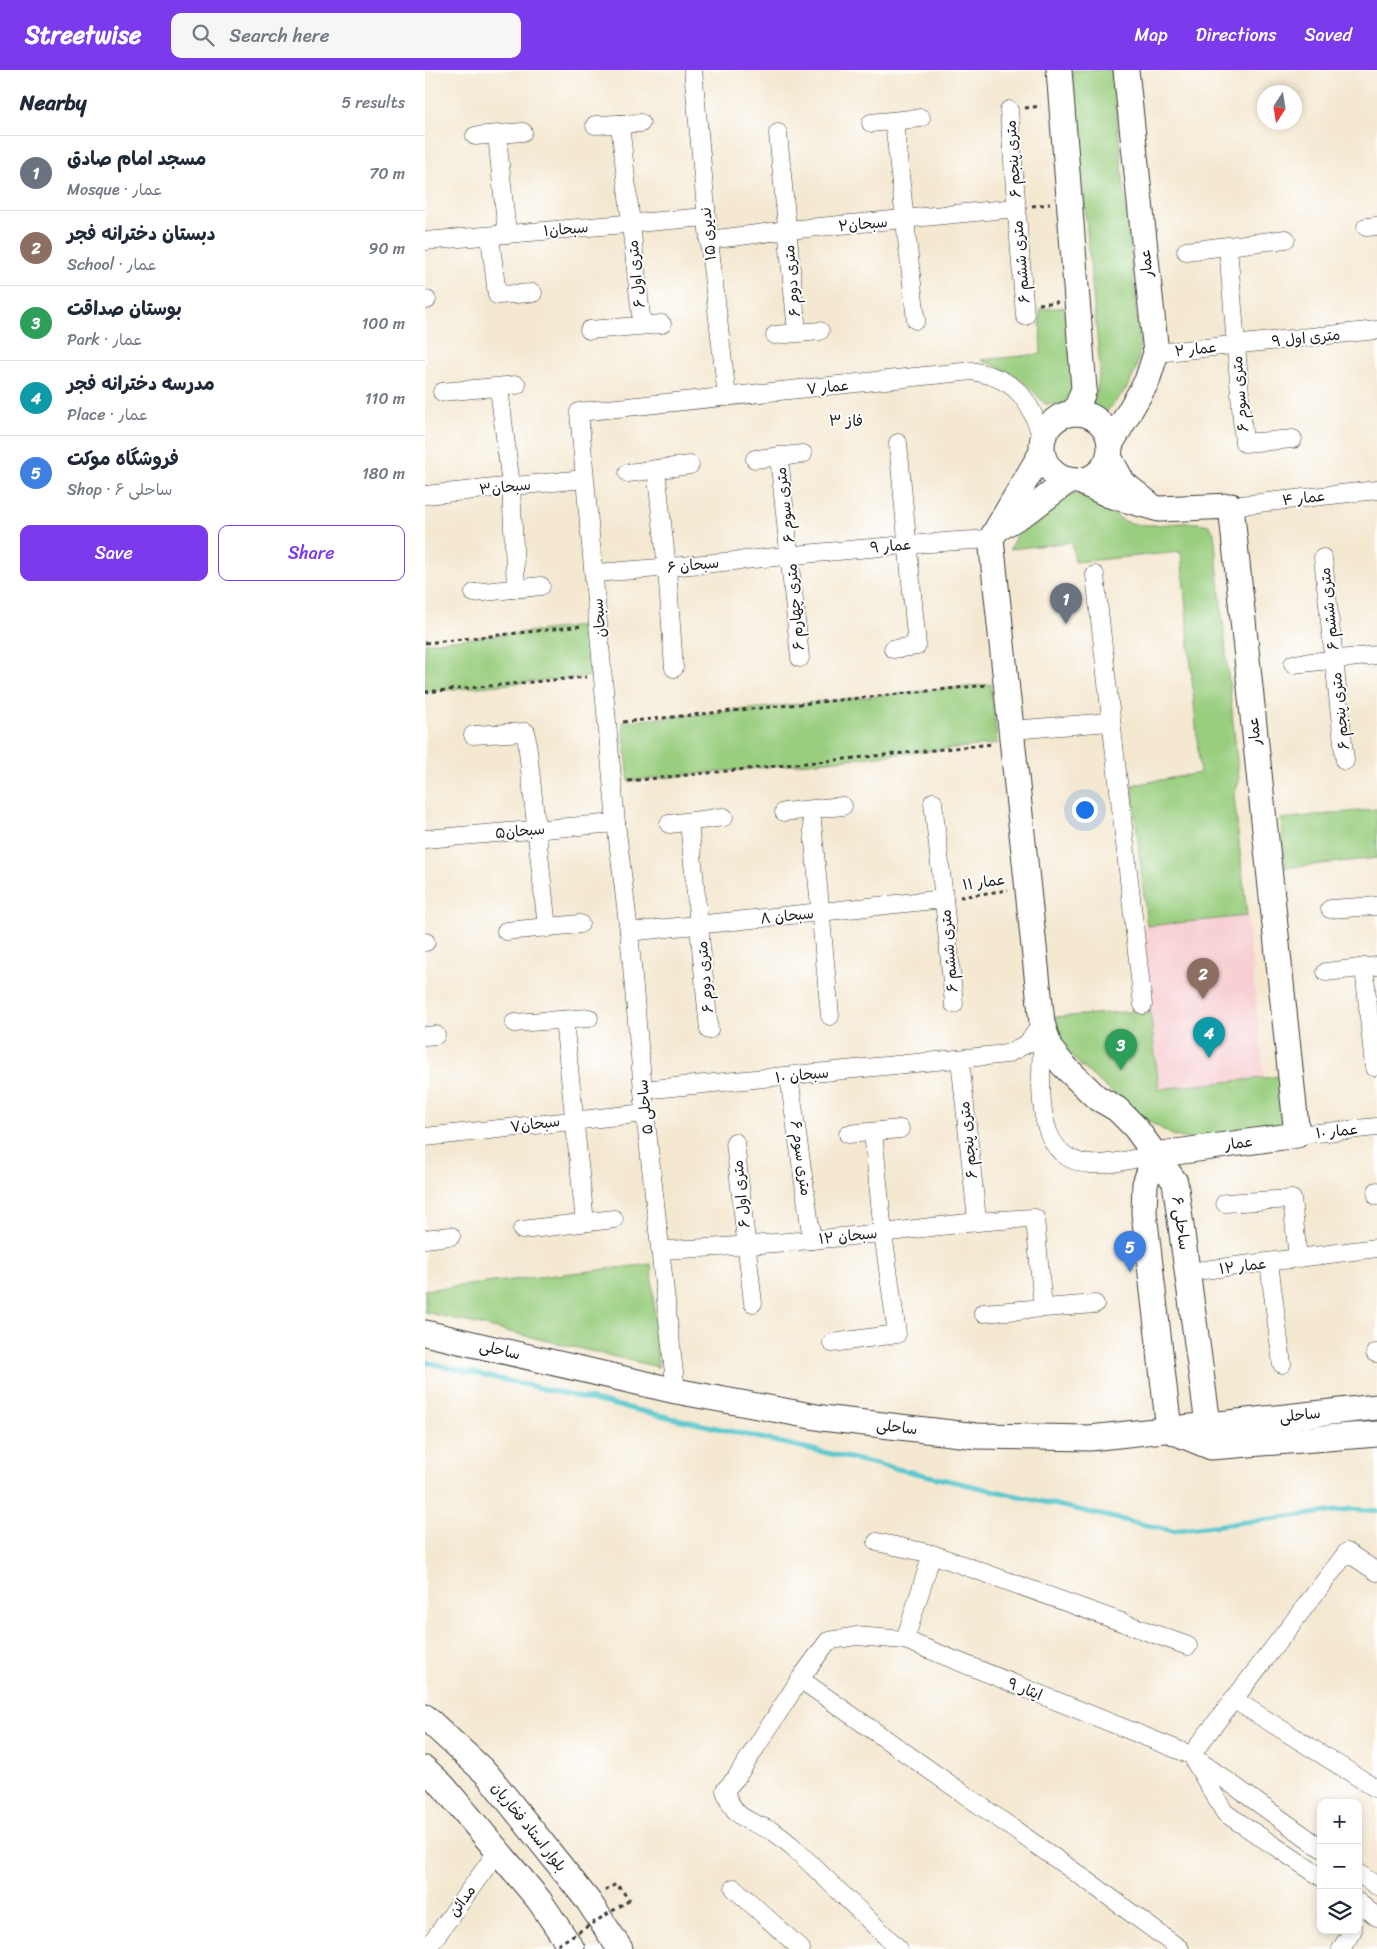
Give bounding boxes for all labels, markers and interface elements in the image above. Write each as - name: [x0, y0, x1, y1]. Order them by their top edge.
- search box: [171, 13, 521, 58]
- text: Streetwise: [25, 14, 141, 56]
- text: Search here: [229, 19, 329, 52]
- text: Map: [1135, 19, 1168, 51]
- text: Directions: [1196, 19, 1277, 51]
- text: Saved: [1305, 19, 1352, 51]
- icon: search: [189, 21, 217, 49]
- text: Nearby: [20, 84, 86, 122]
- north arrow: [1257, 85, 1302, 130]
- text: 5 results: [341, 88, 405, 117]
- street label: ۶ متری پنجم: [997, 119, 1029, 199]
- text: مسجد امام صادق: [67, 142, 206, 175]
- text: 1: [33, 159, 39, 188]
- text: 70 m: [369, 159, 405, 188]
- text: Mosque · عمار: [67, 175, 163, 204]
- street label: ندیری ۱۵: [692, 206, 724, 262]
- street label: سبحان۲: [837, 209, 889, 239]
- street label: سبحان۱: [542, 214, 590, 244]
- text: دبستان دخترانه فجر: [67, 217, 215, 250]
- street label: ۶ متری ششم: [1004, 219, 1038, 305]
- text: 2: [31, 234, 41, 263]
- text: 90 m: [369, 234, 405, 263]
- street label: ۶ متری اول: [619, 239, 653, 309]
- street label: ۶ متری دوم: [776, 244, 808, 318]
- street label: عمار: [1132, 247, 1161, 280]
- text: School · عمار: [67, 250, 157, 279]
- text: بوستان صداقت: [67, 292, 182, 325]
- text: 3: [32, 309, 40, 338]
- text: 100 m: [361, 309, 405, 338]
- street label: ۹ متری اول: [1270, 321, 1342, 355]
- text: Park · عمار: [67, 325, 143, 354]
- street label: عمار ۲: [1173, 334, 1219, 364]
- street label: ۶ متری سوم: [1224, 355, 1256, 433]
- text: مدرسه دخترانه فجر: [67, 367, 215, 400]
- street label: عمار ۷: [805, 372, 851, 402]
- text: 4: [31, 384, 41, 413]
- text: 110 m: [365, 384, 405, 413]
- text: Place · عمار: [67, 400, 149, 429]
- district label: فاز ۳: [829, 406, 863, 435]
- text: فروشگاه موکت: [67, 442, 179, 475]
- text: 5: [31, 459, 41, 488]
- text: 180 m: [362, 459, 405, 488]
- street label: ۶ متری سوم: [767, 466, 803, 544]
- street label: سبحان۳: [478, 471, 532, 503]
- text: Shop · ساحلی ۶: [67, 475, 172, 504]
- street label: عمار ۴: [1281, 483, 1327, 513]
- button: Save: [20, 525, 208, 581]
- button: Share: [218, 525, 405, 581]
- street label: عمار ۹: [869, 531, 913, 561]
- street label: سبحان ۶: [666, 549, 720, 581]
- street label: ۶ متری چهارم: [778, 562, 812, 652]
- street label: ۶ متری ششم: [1312, 566, 1346, 652]
- pin: 1: [1050, 583, 1082, 624]
- street label: سبحان: [584, 597, 614, 639]
- street label: ۶ متری پنجم: [1323, 671, 1357, 751]
- street label: عمار: [1240, 715, 1269, 748]
- your location: [1072, 797, 1098, 823]
- street label: سبحان۵: [494, 816, 546, 846]
- street label: عمار ۱۱: [961, 866, 1007, 898]
- street label: سبحان ۸: [759, 900, 815, 932]
- street label: ۶ متری ششم: [932, 908, 966, 994]
- street label: ۶ متری دوم: [689, 940, 721, 1014]
- pin: 2: [1187, 958, 1219, 999]
- pin: 4: [1193, 1017, 1225, 1058]
- pin: 3: [1105, 1029, 1137, 1070]
- street label: سبحان ۱۰: [774, 1059, 830, 1091]
- street label: ساحلی ۵: [629, 1078, 661, 1136]
- street label: ۶ متری پنجم: [951, 1100, 985, 1180]
- street label: سبحان۷: [509, 1108, 561, 1140]
- street label: عمار ۱۰: [1314, 1116, 1360, 1146]
- street label: ۶ متری سوم: [783, 1118, 819, 1198]
- street label: عمار: [1222, 1128, 1255, 1158]
- street label: ۶ متری اول: [724, 1159, 758, 1229]
- street label: ساحلی ۶: [1164, 1194, 1198, 1252]
- street label: سبحان ۱۲: [817, 1220, 879, 1252]
- pin: 5: [1114, 1231, 1146, 1272]
- street label: عمار ۱۲: [1218, 1250, 1268, 1282]
- street label: ساحلی: [477, 1333, 523, 1367]
- street label: ساحلی: [1278, 1400, 1322, 1430]
- street label: ساحلی: [875, 1412, 919, 1442]
- street label: ایثار ۹: [1004, 1670, 1046, 1708]
- street label: بلوار استاد فخاریان: [484, 1776, 574, 1878]
- map controls: [1317, 1799, 1362, 1934]
- button: +: [1317, 1799, 1362, 1844]
- button: −: [1317, 1844, 1362, 1889]
- street label: مدائن: [441, 1879, 483, 1923]
- button: layers: [1317, 1889, 1362, 1934]

